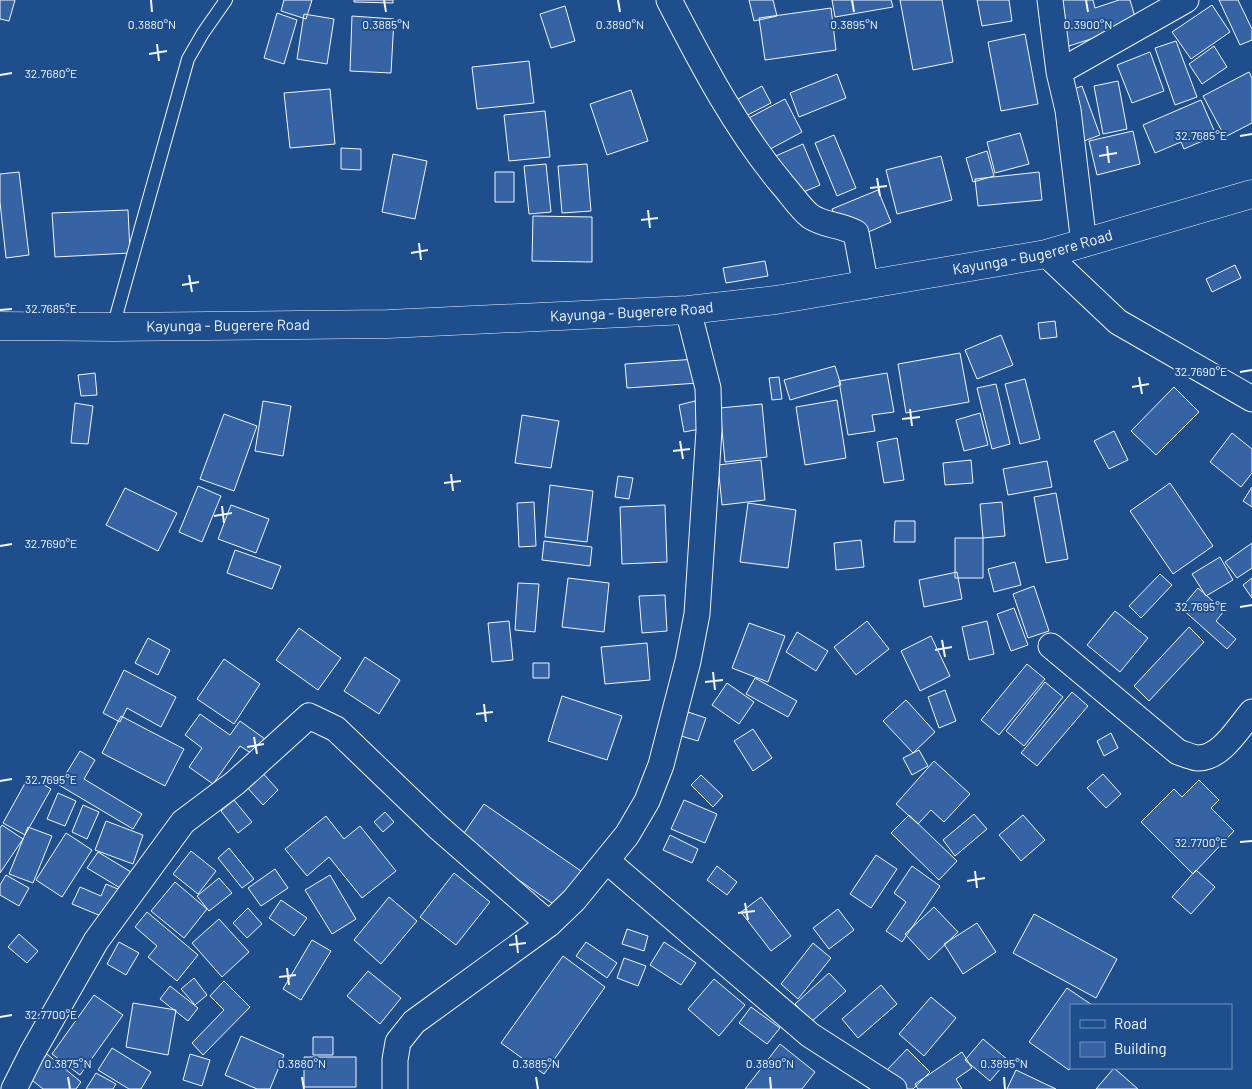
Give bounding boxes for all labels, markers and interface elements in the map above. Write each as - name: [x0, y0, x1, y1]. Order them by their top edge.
- text: 0.3880°N: [128, 17, 176, 31]
- text: 0.3885°N: [362, 17, 410, 31]
- text: 0.3890°N: [596, 17, 644, 31]
- text: 0.3895°N: [830, 17, 878, 31]
- text: 0.3900°N: [1064, 17, 1112, 31]
- text: 32.7680°E: [25, 66, 77, 80]
- text: 32.7685°E: [1175, 128, 1227, 142]
- street label: Kayunga - Bugerere Road: [951, 225, 1115, 278]
- street label: Kayunga - Bugerere Road: [549, 297, 714, 324]
- text: 32.7685°E: [25, 301, 77, 315]
- street label: Kayunga - Bugerere Road: [146, 315, 310, 335]
- text: 32.7690°E: [1175, 364, 1227, 378]
- text: 32.7690°E: [25, 536, 77, 550]
- text: 32.7695°E: [1175, 599, 1227, 613]
- text: 32.7695°E: [25, 772, 77, 786]
- text: 32.7700°E: [1175, 835, 1227, 849]
- legend: [1070, 1004, 1232, 1069]
- text: 32.7700°E: [25, 1007, 77, 1021]
- text: Road: [1114, 1014, 1147, 1032]
- text: Building: [1114, 1039, 1167, 1057]
- text: 0.3875°N: [44, 1056, 92, 1070]
- text: 0.3880°N: [278, 1056, 326, 1070]
- text: 0.3885°N: [512, 1056, 560, 1070]
- text: 0.3890°N: [746, 1056, 794, 1070]
- text: 0.3895°N: [980, 1056, 1028, 1070]

